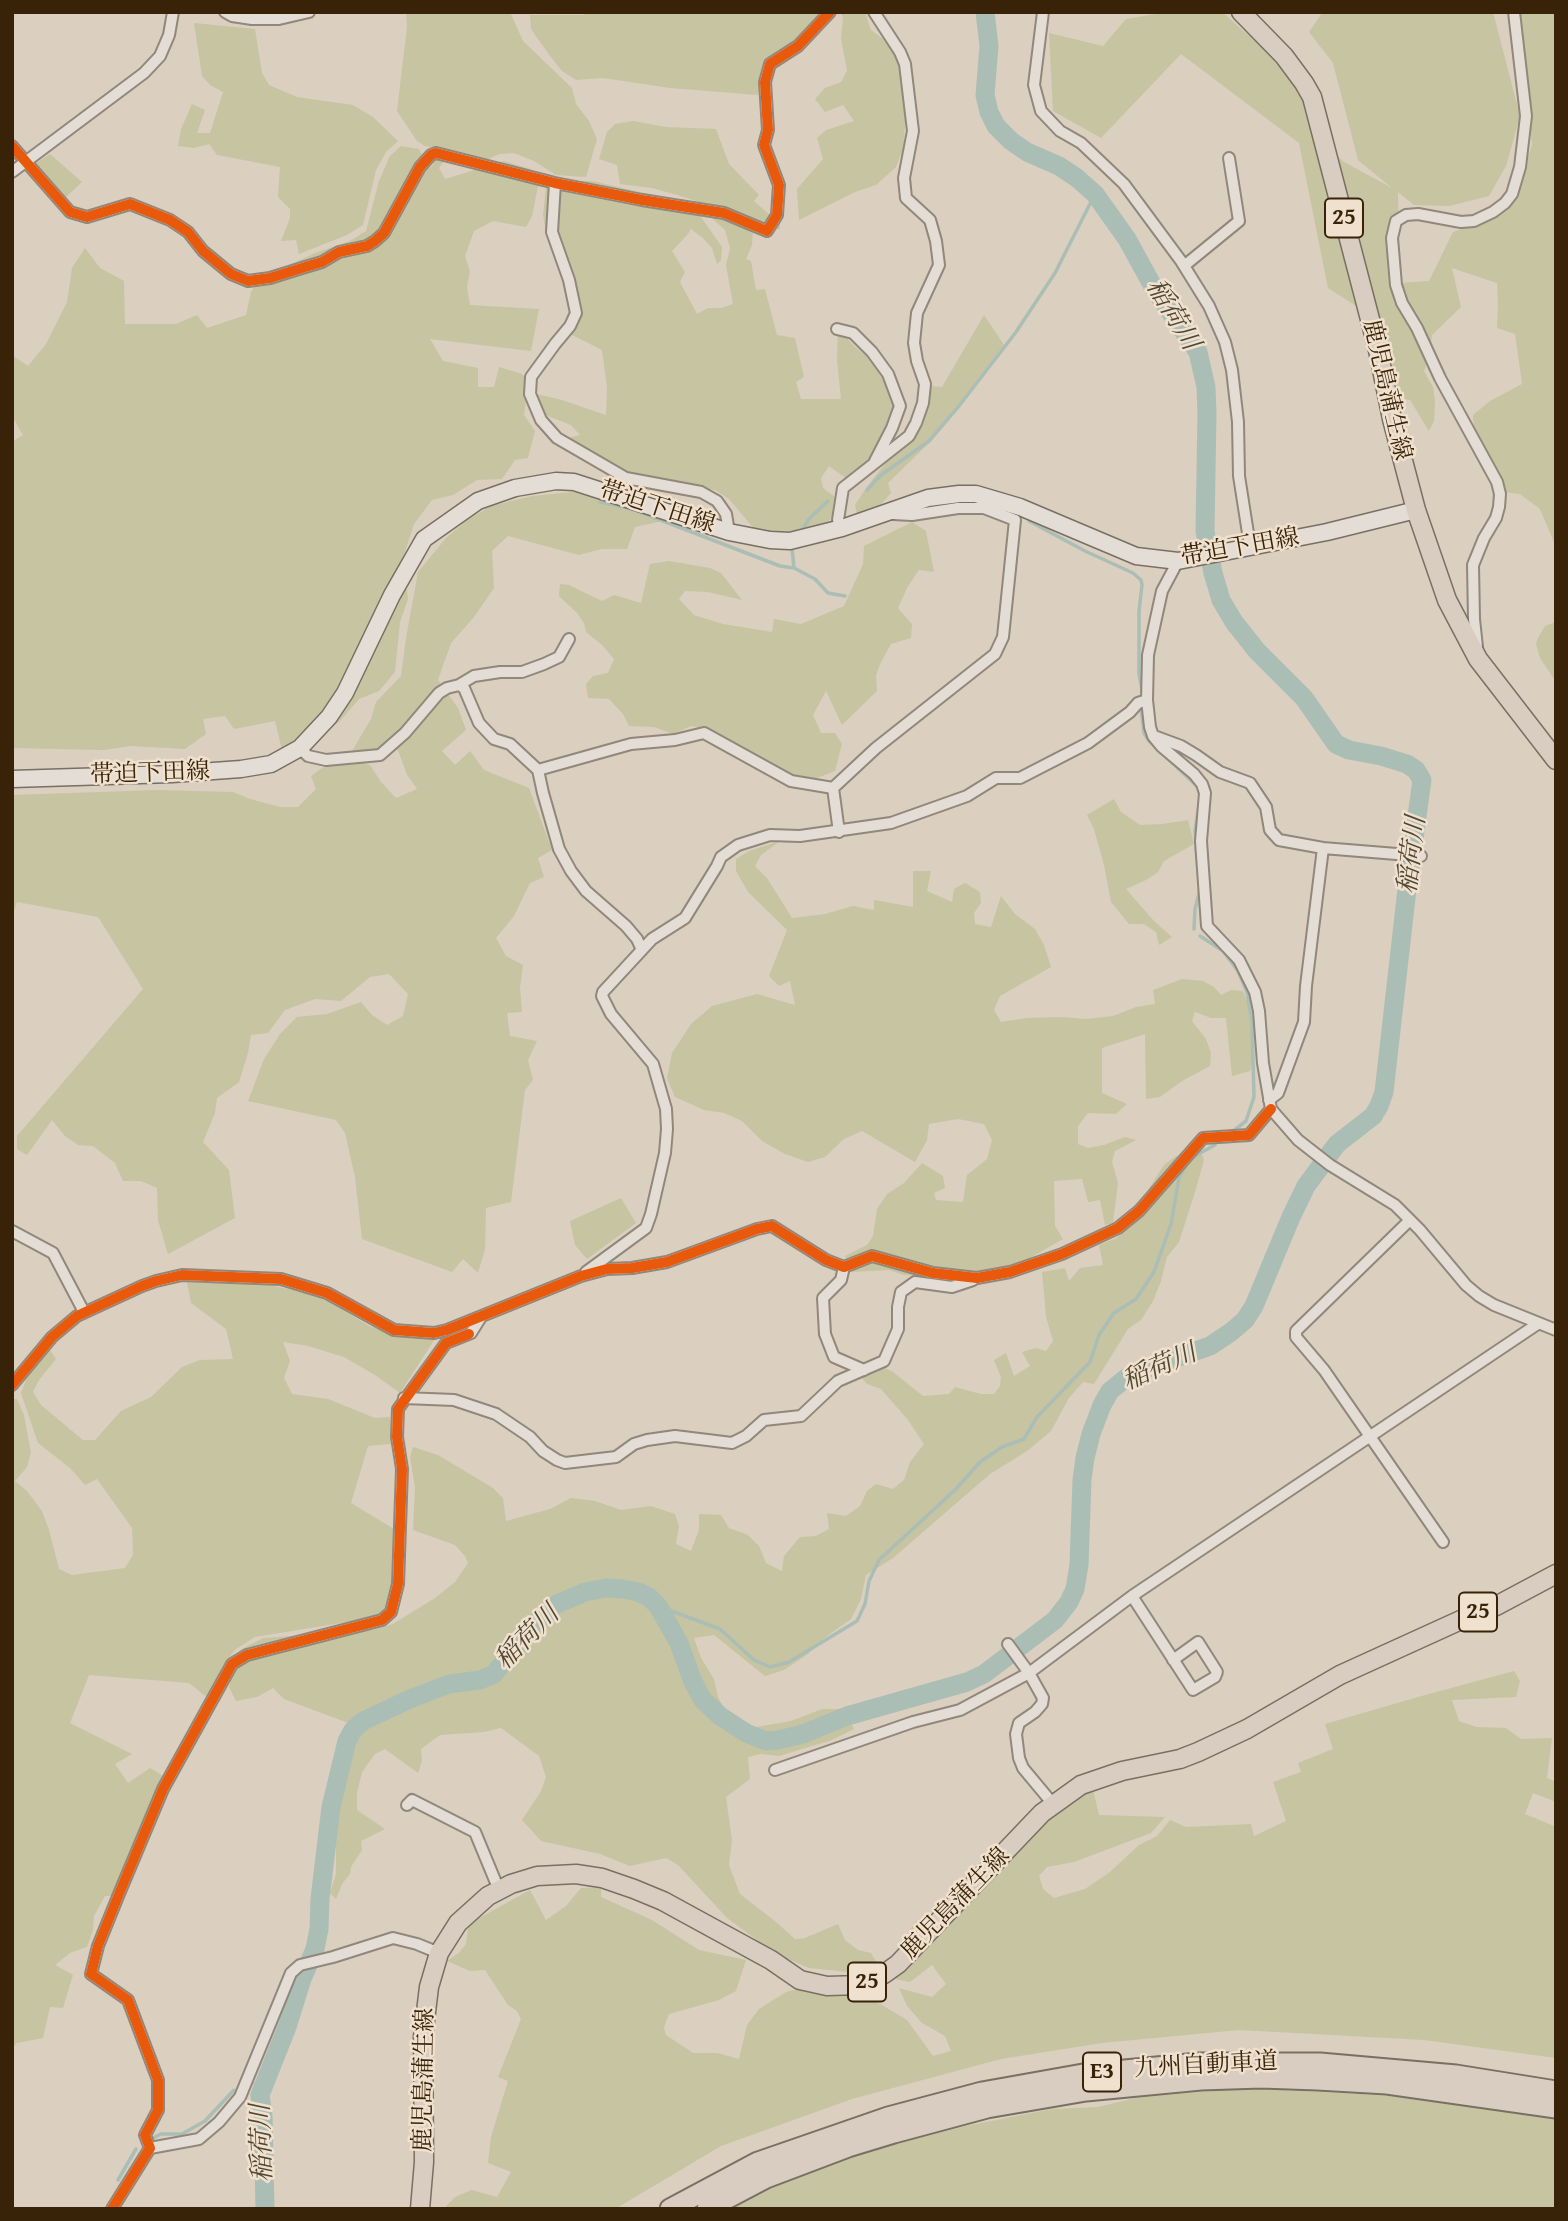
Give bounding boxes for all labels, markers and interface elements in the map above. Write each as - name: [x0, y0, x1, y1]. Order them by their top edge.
- road number: 25: [1325, 198, 1363, 238]
- water label: 稲荷川: [1139, 274, 1205, 356]
- street label: 鹿児島蒲生線: [1356, 317, 1416, 463]
- street label: 帯迫下田線: [595, 476, 719, 540]
- street label: 帯迫下田線: [1178, 523, 1302, 573]
- street label: 帯迫下田線: [90, 758, 210, 790]
- water label: 稲荷川: [1393, 814, 1433, 896]
- water label: 稲荷川: [1118, 1338, 1202, 1398]
- road number: 25: [1459, 1592, 1497, 1632]
- water label: 稲荷川: [489, 1599, 567, 1677]
- street label: 鹿児島蒲生線: [896, 1842, 1016, 1966]
- road number: 25: [848, 1963, 886, 2002]
- street label: 鹿児島蒲生線: [409, 2008, 441, 2152]
- street label: 九州自動車道: [1133, 2048, 1279, 2084]
- road number: E3: [1083, 2052, 1121, 2092]
- water label: 稲荷川: [246, 2103, 280, 2183]

